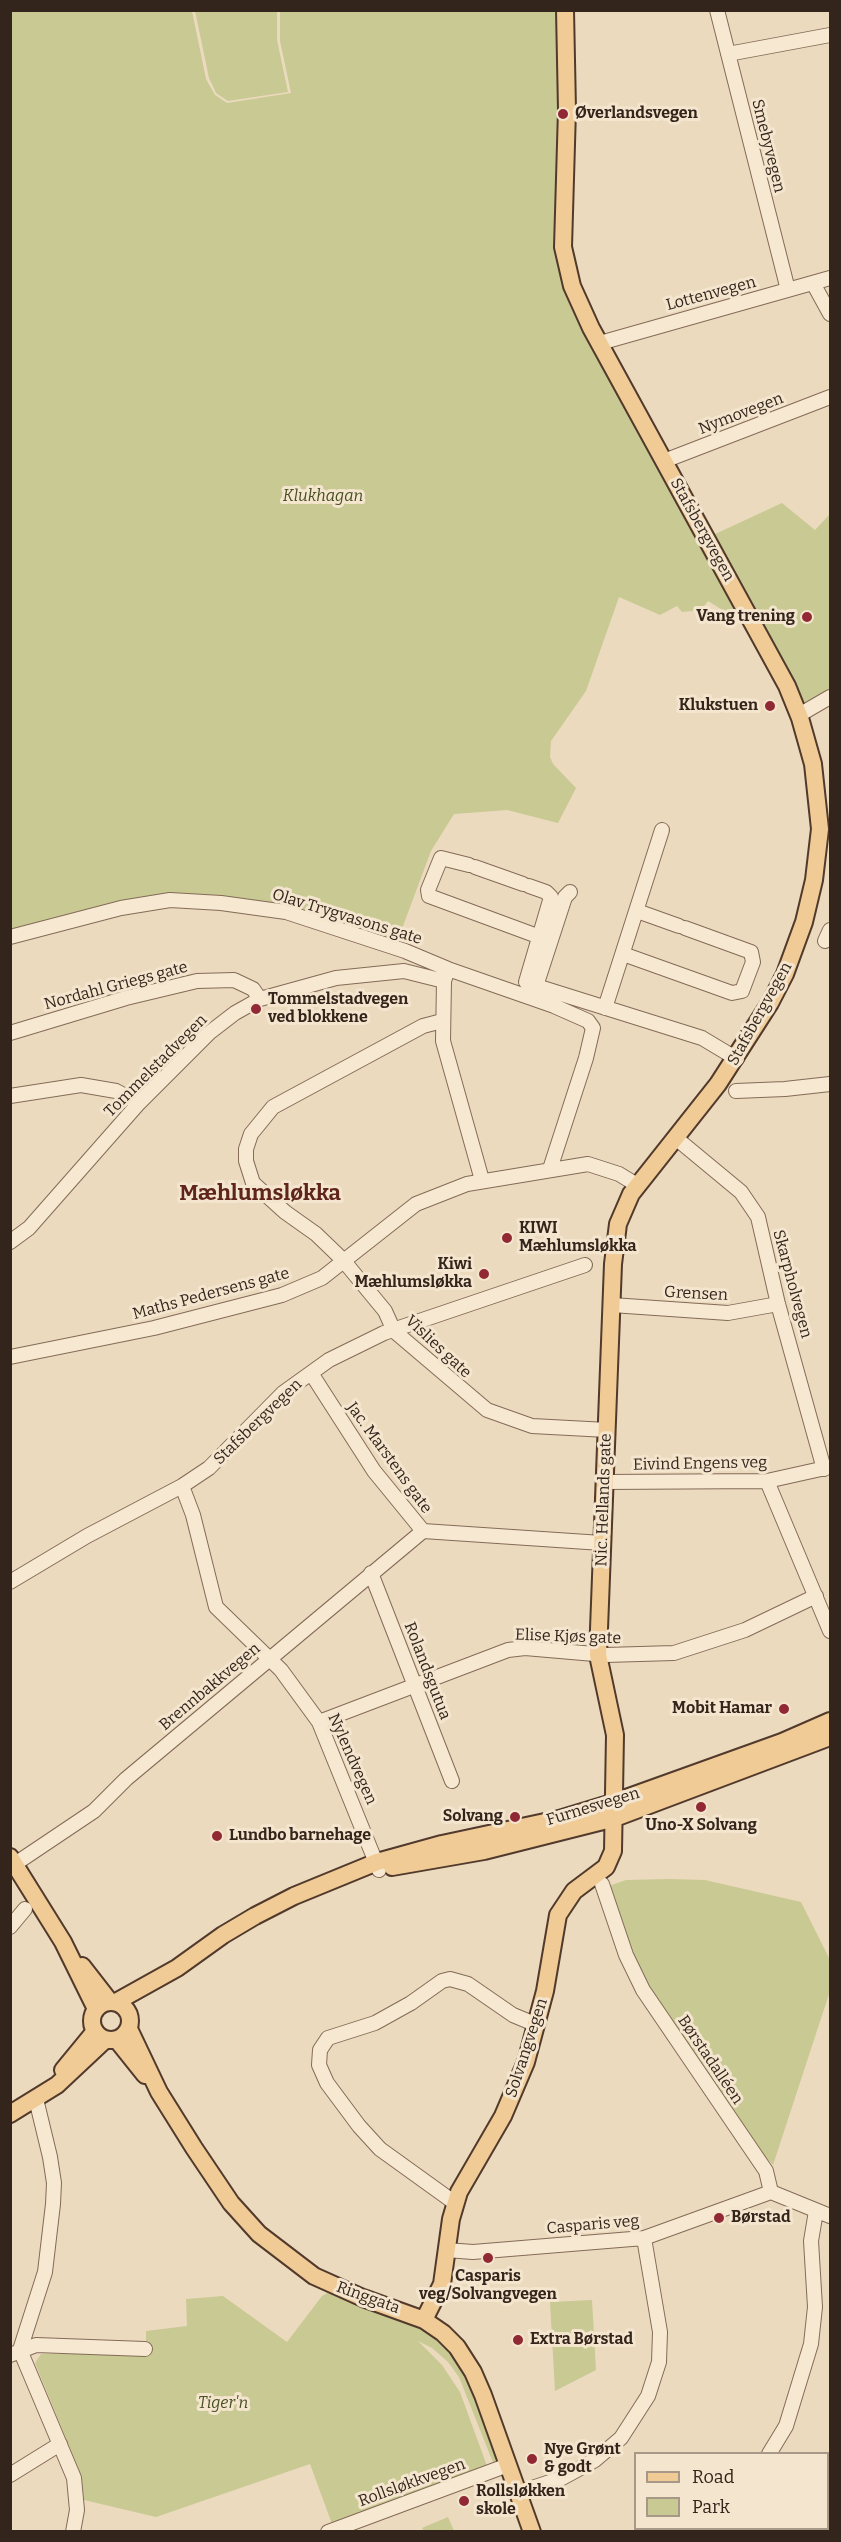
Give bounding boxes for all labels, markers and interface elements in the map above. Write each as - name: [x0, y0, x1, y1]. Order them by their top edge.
- street label: Smebyvegen: [747, 97, 789, 195]
- place label: Øverlandsvegen: [575, 104, 698, 124]
- marker: Øverlandsvegen: [556, 107, 570, 121]
- street label: Lottenvegen: [664, 273, 758, 315]
- street label: Nymovegen: [696, 389, 786, 439]
- street label: Stafsbergvegen: [666, 475, 738, 585]
- park label: Klukhagan: [283, 487, 363, 507]
- place label: Vang trening: [696, 607, 795, 627]
- marker: Vang trening: [800, 610, 814, 624]
- place label: Klukstuen: [679, 696, 758, 716]
- marker: Klukstuen: [763, 699, 777, 713]
- street label: Olav Trygvasons gate: [270, 885, 424, 949]
- street label: Nordahl Griegs gate: [42, 958, 190, 1014]
- street label: Stafsbergvegen: [724, 959, 796, 1069]
- place label: Tommelstadvegen ved blokkene: [268, 990, 408, 1028]
- marker: Tommelstadvegen ved blokkene: [249, 1002, 263, 1016]
- street label: Tommelstadvegen: [101, 1011, 211, 1121]
- district label: Mæhlumsløkka: [179, 1181, 341, 1207]
- place label: KIWI Mæhlumsløkka: [519, 1219, 637, 1257]
- street label: Skarpholvegen: [768, 1228, 816, 1340]
- marker: KIWI Mæhlumsløkka: [500, 1231, 514, 1245]
- place label: Kiwi Mæhlumsløkka: [354, 1255, 472, 1293]
- street label: Maths Pedersens gate: [131, 1264, 291, 1324]
- marker: Kiwi Mæhlumsløkka: [477, 1267, 491, 1281]
- street label: Grensen: [664, 1283, 728, 1305]
- street label: Vislies gate: [401, 1311, 475, 1383]
- street label: Stafsbergvegen: [210, 1375, 306, 1469]
- street label: Jac. Marstens gate: [342, 1399, 436, 1517]
- street label: Nic. Hellands gate: [592, 1433, 616, 1567]
- street label: Eivind Engens veg: [633, 1453, 767, 1475]
- street label: Rolandsgutua: [400, 1619, 454, 1723]
- street label: Elise Kjøs gate: [515, 1626, 621, 1648]
- street label: Brennbakkvegen: [156, 1639, 264, 1735]
- place label: Mobit Hamar: [672, 1699, 772, 1719]
- marker: Mobit Hamar: [777, 1702, 791, 1716]
- street label: Nylendvegen: [323, 1710, 381, 1808]
- street label: Furnesvegen: [544, 1784, 642, 1830]
- marker: Uno-X Solvang: [694, 1800, 708, 1814]
- place label: Solvang: [443, 1807, 503, 1827]
- marker: Solvang: [508, 1810, 522, 1824]
- place label: Uno-X Solvang: [645, 1816, 757, 1836]
- place label: Lundbo barnehage: [229, 1826, 371, 1846]
- marker: Lundbo barnehage: [210, 1829, 224, 1843]
- street label: Solvangvegen: [502, 1996, 552, 2100]
- street label: Børstadalléen: [673, 2012, 747, 2108]
- place label: Børstad: [731, 2208, 791, 2228]
- street label: Casparis veg: [546, 2211, 640, 2239]
- marker: Børstad: [712, 2211, 726, 2225]
- marker: Casparis veg/Solvangvegen: [481, 2251, 495, 2265]
- place label: Casparis veg/Solvangvegen: [419, 2267, 557, 2305]
- street label: Ringgata: [334, 2278, 402, 2318]
- place label: Extra Børstad: [530, 2330, 633, 2350]
- marker: Extra Børstad: [511, 2333, 525, 2347]
- park label: Tiger'n: [198, 2394, 248, 2414]
- place label: Nye Grønt & godt: [544, 2440, 621, 2478]
- marker: Nye Grønt & godt: [525, 2452, 539, 2466]
- legend: [634, 2452, 829, 2530]
- street label: Rollsløkkvegen: [356, 2455, 468, 2511]
- text: Road: [692, 2466, 734, 2488]
- place label: Rollsløkken skole: [476, 2482, 565, 2520]
- marker: Rollsløkken skole: [457, 2494, 471, 2508]
- text: Park: [692, 2496, 730, 2518]

